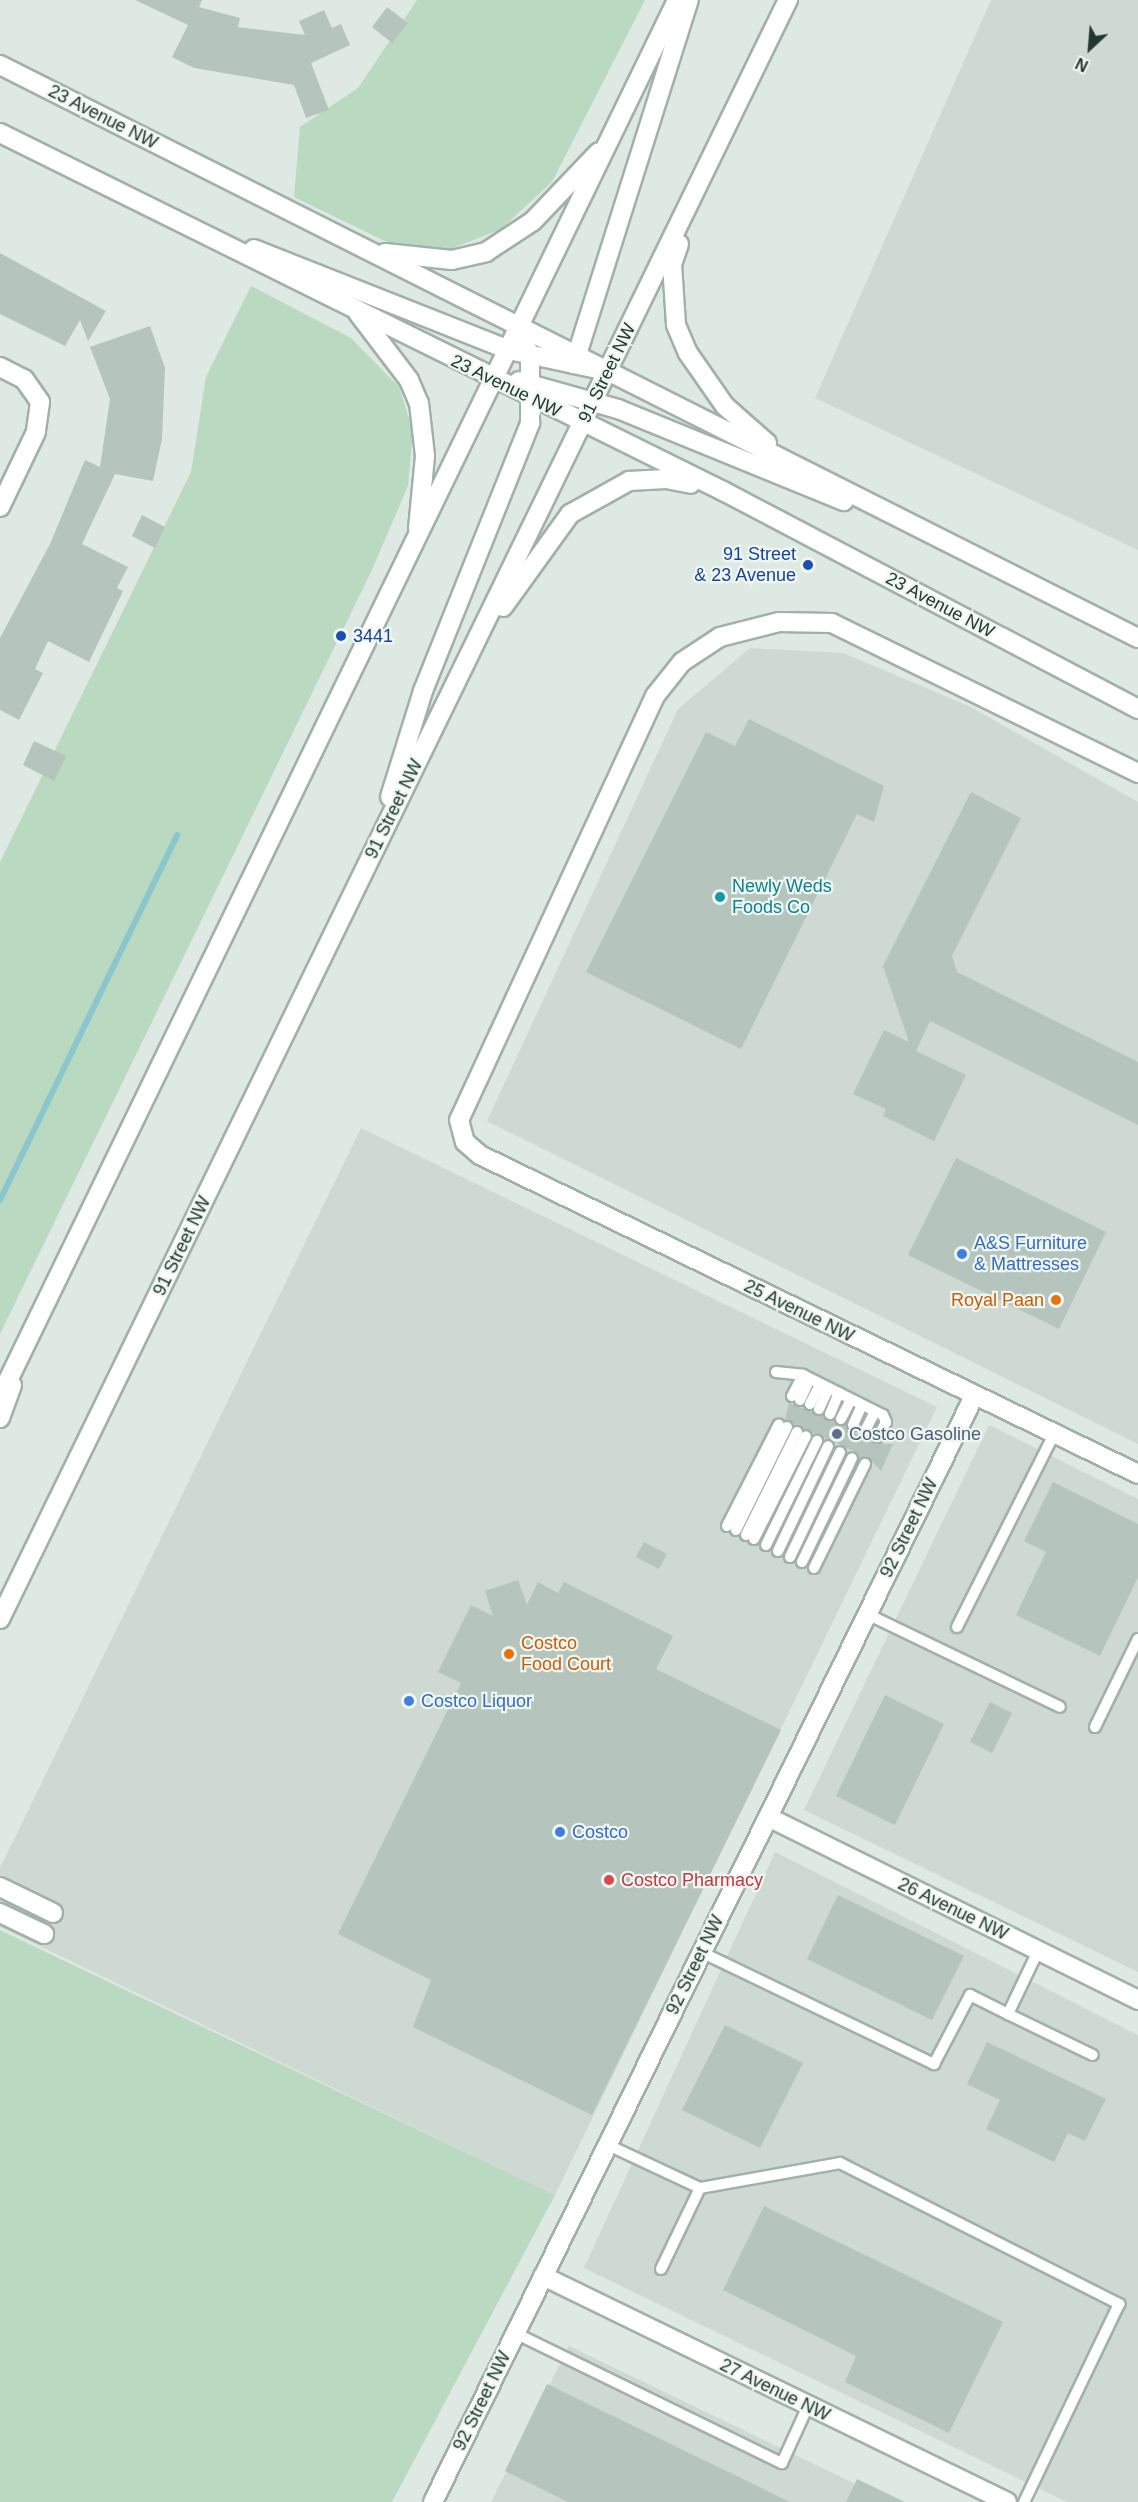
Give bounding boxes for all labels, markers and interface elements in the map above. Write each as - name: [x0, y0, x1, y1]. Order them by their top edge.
- north arrow: [1060, 18, 1120, 78]
- text: N: [1073, 54, 1091, 75]
- street label: 23 Avenue NW: [44, 80, 162, 154]
- street label: 91 Street NW: [574, 320, 640, 426]
- street label: 23 Avenue NW: [447, 350, 565, 422]
- place label: 91 Street & 23 Avenue: [693, 544, 796, 586]
- marker: 91 Street & 23 Avenue: [801, 558, 815, 572]
- street label: 23 Avenue NW: [882, 567, 998, 643]
- place label: 3441: [353, 625, 393, 647]
- marker: 3441: [334, 629, 348, 643]
- street label: 91 Street NW: [361, 756, 427, 862]
- place label: Newly Weds Foods Co: [732, 876, 832, 918]
- marker: Newly Weds Foods Co: [713, 890, 727, 904]
- street label: 91 Street NW: [149, 1193, 215, 1299]
- place label: A&S Furniture & Mattresses: [974, 1233, 1087, 1276]
- marker: A&S Furniture & Mattresses: [955, 1247, 969, 1261]
- street label: 25 Avenue NW: [740, 1275, 858, 1347]
- place label: Royal Paan: [951, 1289, 1044, 1311]
- marker: Royal Paan: [1049, 1293, 1063, 1307]
- place label: Costco Gasoline: [849, 1423, 981, 1445]
- marker: Costco Gasoline: [830, 1427, 844, 1441]
- street label: 92 Street NW: [876, 1475, 942, 1581]
- place label: Costco Food Court: [521, 1633, 611, 1676]
- marker: Costco Food Court: [502, 1647, 516, 1661]
- place label: Costco Liquor: [421, 1690, 532, 1712]
- marker: Costco Liquor: [402, 1694, 416, 1708]
- place label: Costco: [572, 1821, 628, 1843]
- marker: Costco: [553, 1825, 567, 1839]
- place label: Costco Pharmacy: [621, 1869, 763, 1891]
- marker: Costco Pharmacy: [602, 1873, 616, 1887]
- street label: 26 Avenue NW: [894, 1873, 1012, 1945]
- street label: 92 Street NW: [662, 1912, 728, 2018]
- street label: 92 Street NW: [449, 2348, 515, 2454]
- street label: 27 Avenue NW: [716, 2354, 834, 2426]

